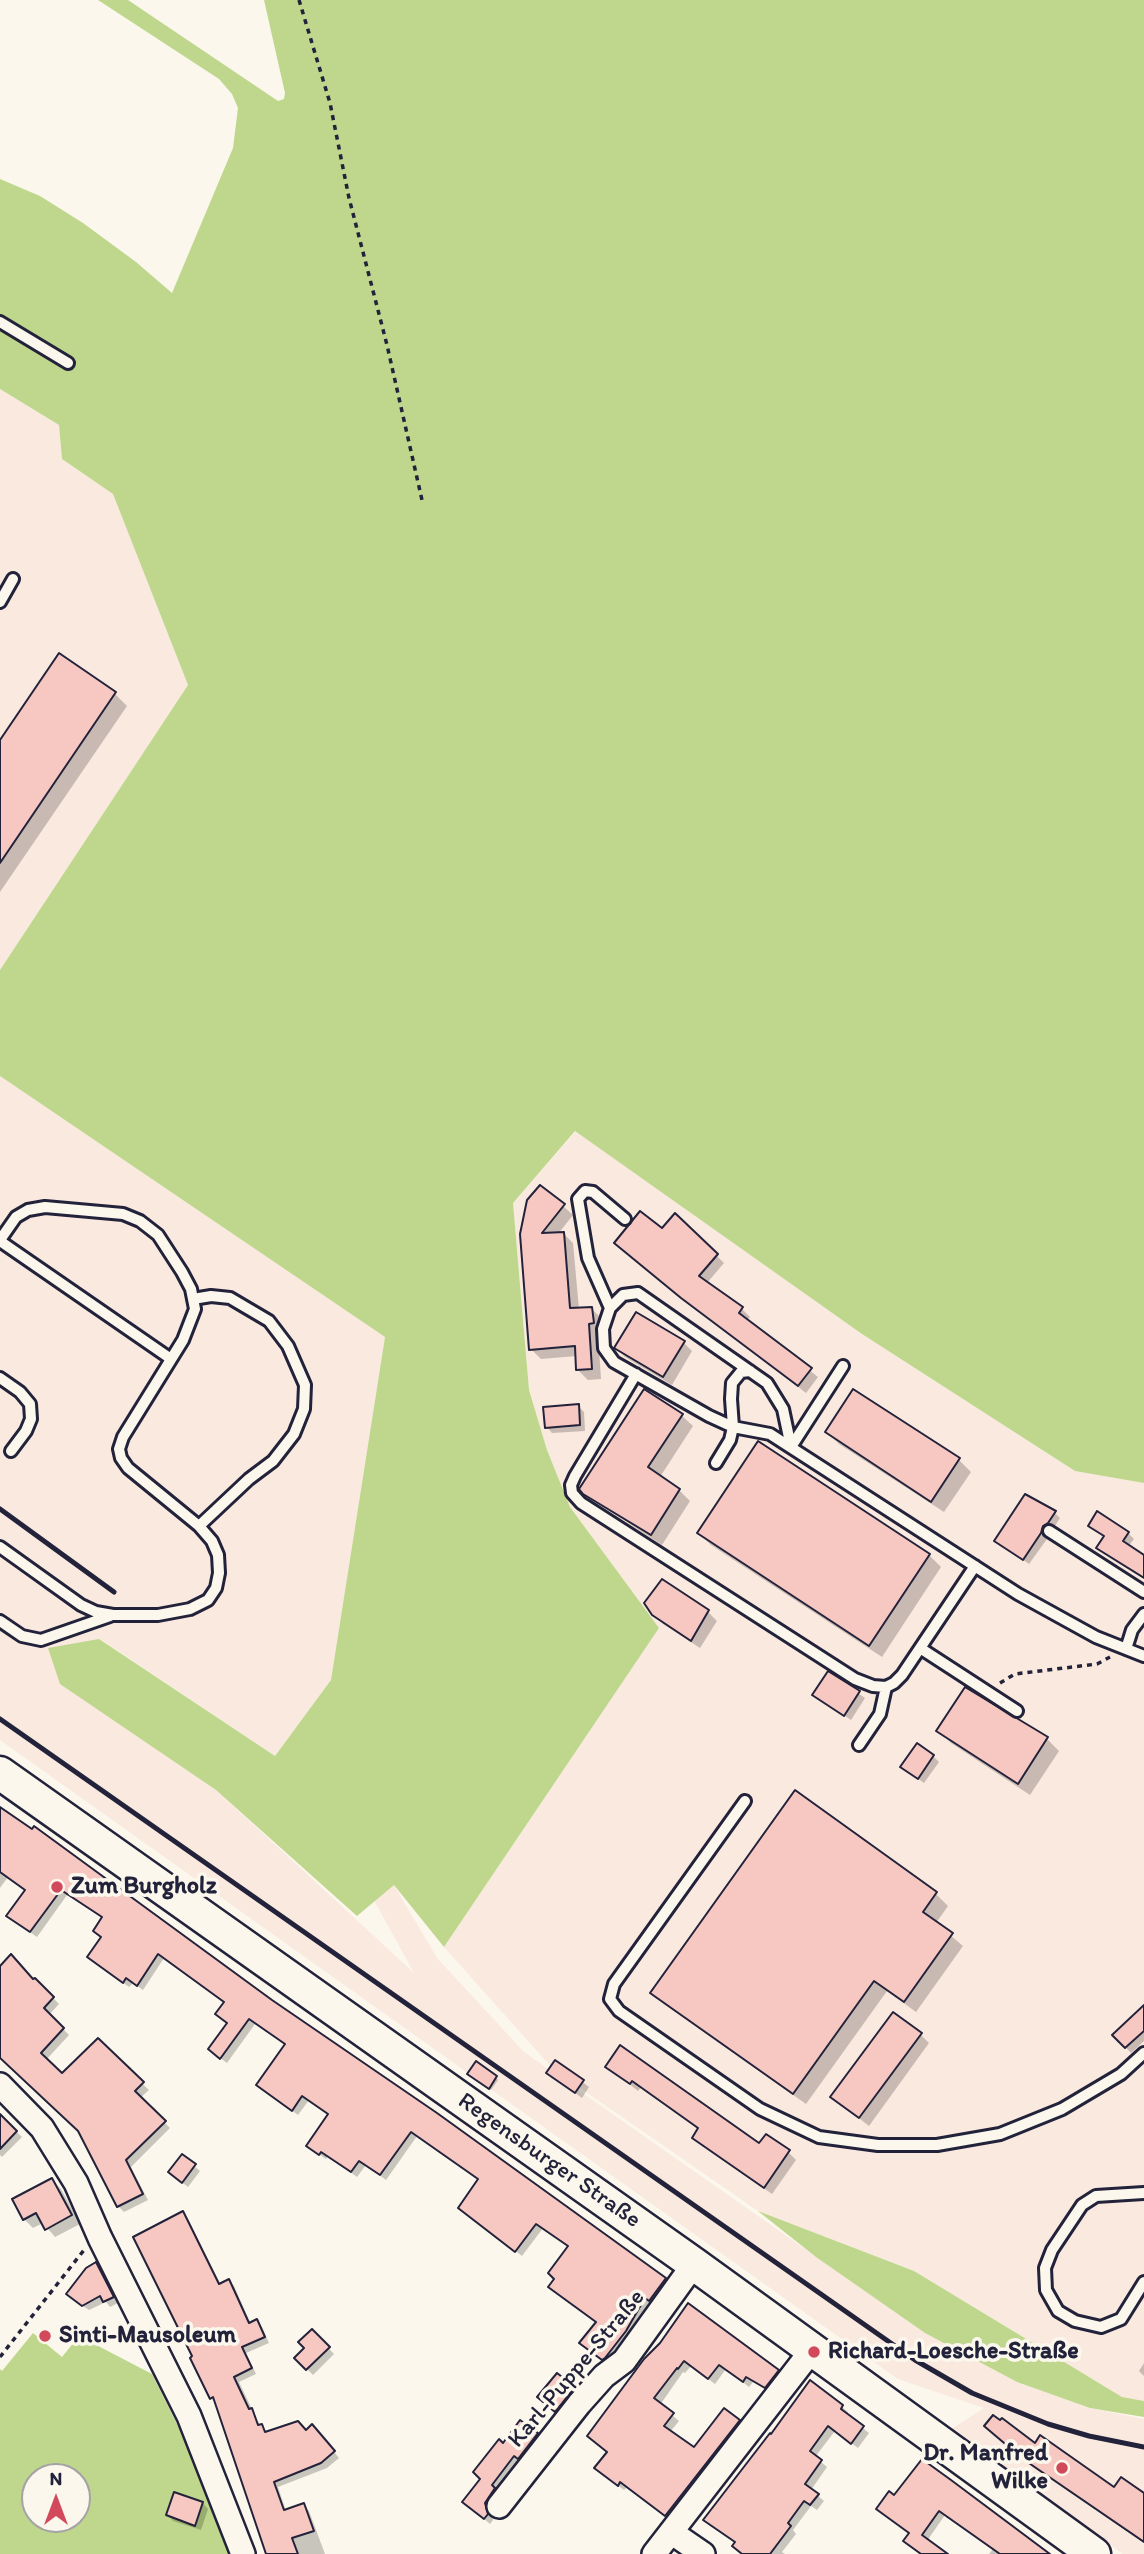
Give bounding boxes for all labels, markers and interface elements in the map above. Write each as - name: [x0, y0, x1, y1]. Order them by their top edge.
- place label: Zum Burgholz: [71, 1873, 217, 1901]
- marker: Zum Burgholz: [49, 1879, 65, 1895]
- street label: Regensburger Straße: [452, 2087, 646, 2235]
- street label: Karl-Puppe-Straße: [502, 2284, 652, 2454]
- place label: Sinti-Mausoleum: [59, 2322, 236, 2350]
- marker: Sinti-Mausoleum: [37, 2328, 53, 2344]
- place label: Richard-Loesche-Straße: [828, 2338, 1079, 2366]
- marker: Richard-Loesche-Straße: [806, 2344, 822, 2360]
- place label: Dr. Manfred Wilke: [923, 2440, 1048, 2496]
- marker: Dr. Manfred Wilke: [1054, 2460, 1070, 2476]
- north arrow: [21, 2463, 91, 2533]
- text: N: [50, 2467, 62, 2490]

